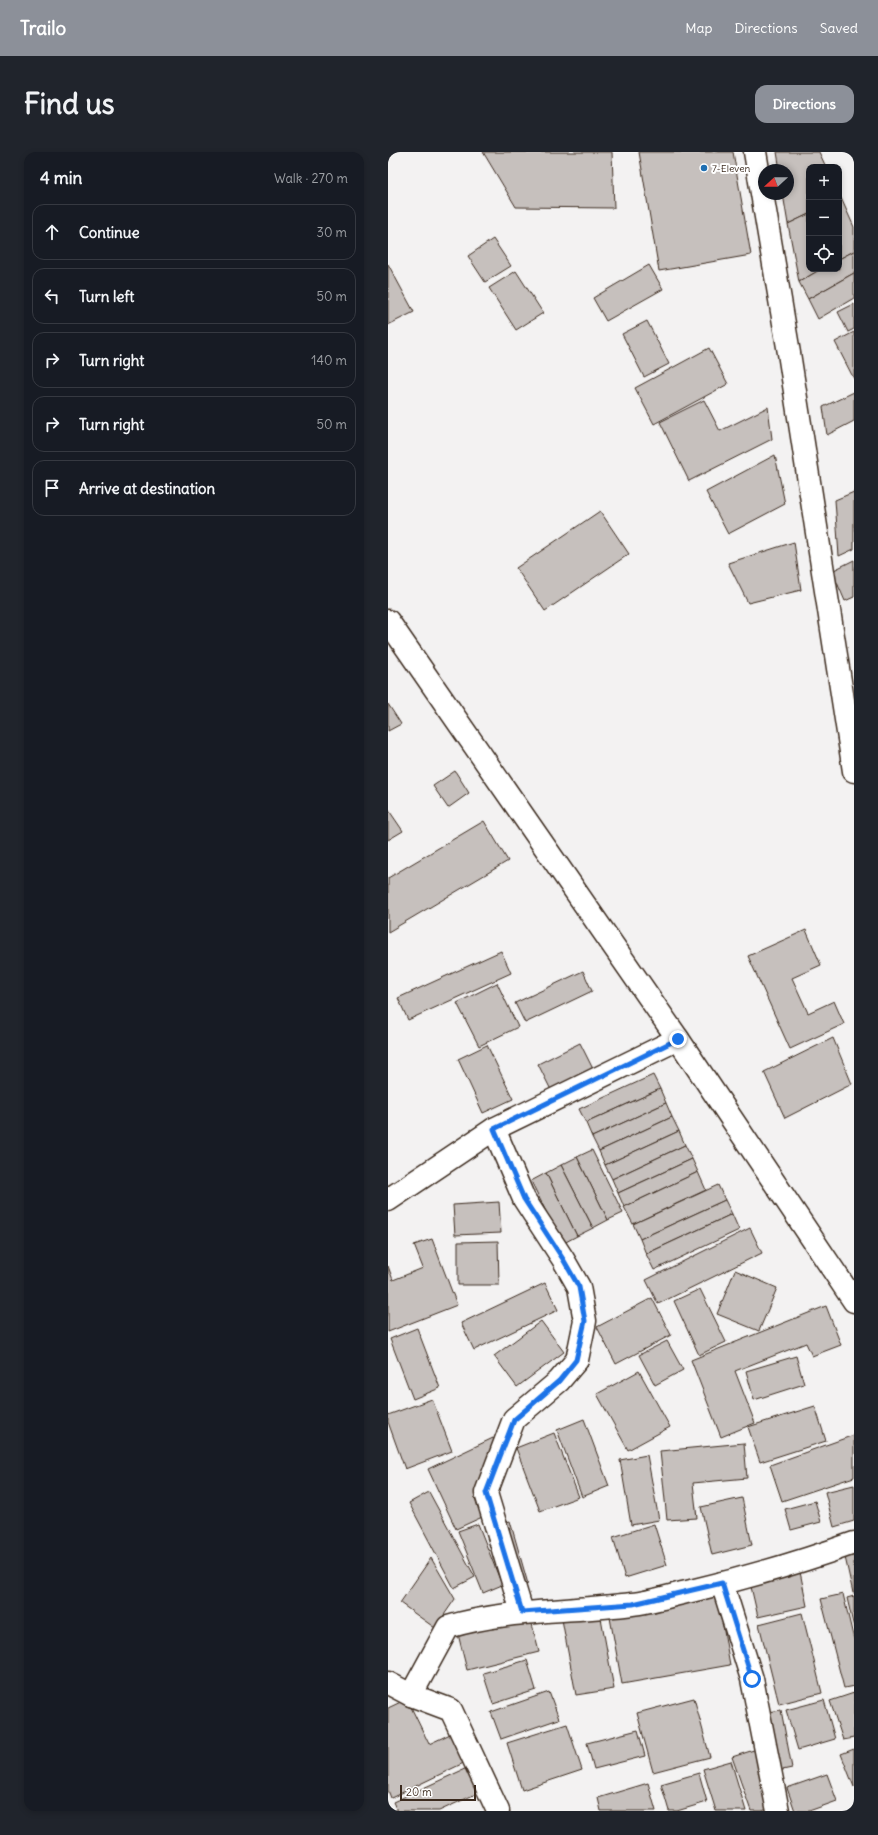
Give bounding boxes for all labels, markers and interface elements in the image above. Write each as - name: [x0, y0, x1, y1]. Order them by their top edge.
- text: Trailo: [20, 16, 66, 40]
- text: Map: [685, 19, 712, 37]
- text: Directions: [734, 19, 798, 37]
- text: Saved: [820, 19, 858, 37]
- button: Directions: [755, 85, 854, 123]
- text: Find us: [24, 86, 115, 122]
- place label: 7-Eleven: [712, 162, 751, 175]
- marker: 7-Eleven: [699, 163, 709, 173]
- north arrow: [758, 164, 794, 200]
- map controls: [806, 164, 842, 272]
- button: +: [806, 164, 842, 200]
- text: 4 min: [40, 167, 82, 189]
- text: Walk · 270 m: [274, 170, 348, 187]
- button: −: [806, 200, 842, 236]
- icon: ahead: [41, 221, 63, 243]
- text: Continue: [79, 223, 140, 242]
- text: 30 m: [317, 224, 347, 241]
- button: locate: [806, 236, 842, 272]
- icon: left: [41, 285, 63, 307]
- text: Turn left: [79, 287, 134, 306]
- text: 50 m: [316, 288, 347, 305]
- icon: right: [41, 349, 63, 371]
- text: Turn right: [79, 351, 144, 370]
- text: 140 m: [311, 352, 347, 369]
- icon: right: [41, 413, 63, 435]
- text: Turn right: [79, 415, 144, 434]
- text: 50 m: [316, 416, 347, 433]
- icon: arrive: [41, 477, 63, 499]
- text: Arrive at destination: [79, 479, 215, 498]
- route end: [669, 1030, 687, 1048]
- route start: [743, 1670, 761, 1688]
- scale bar: [400, 1783, 476, 1802]
- text: 20 m: [406, 1785, 432, 1799]

